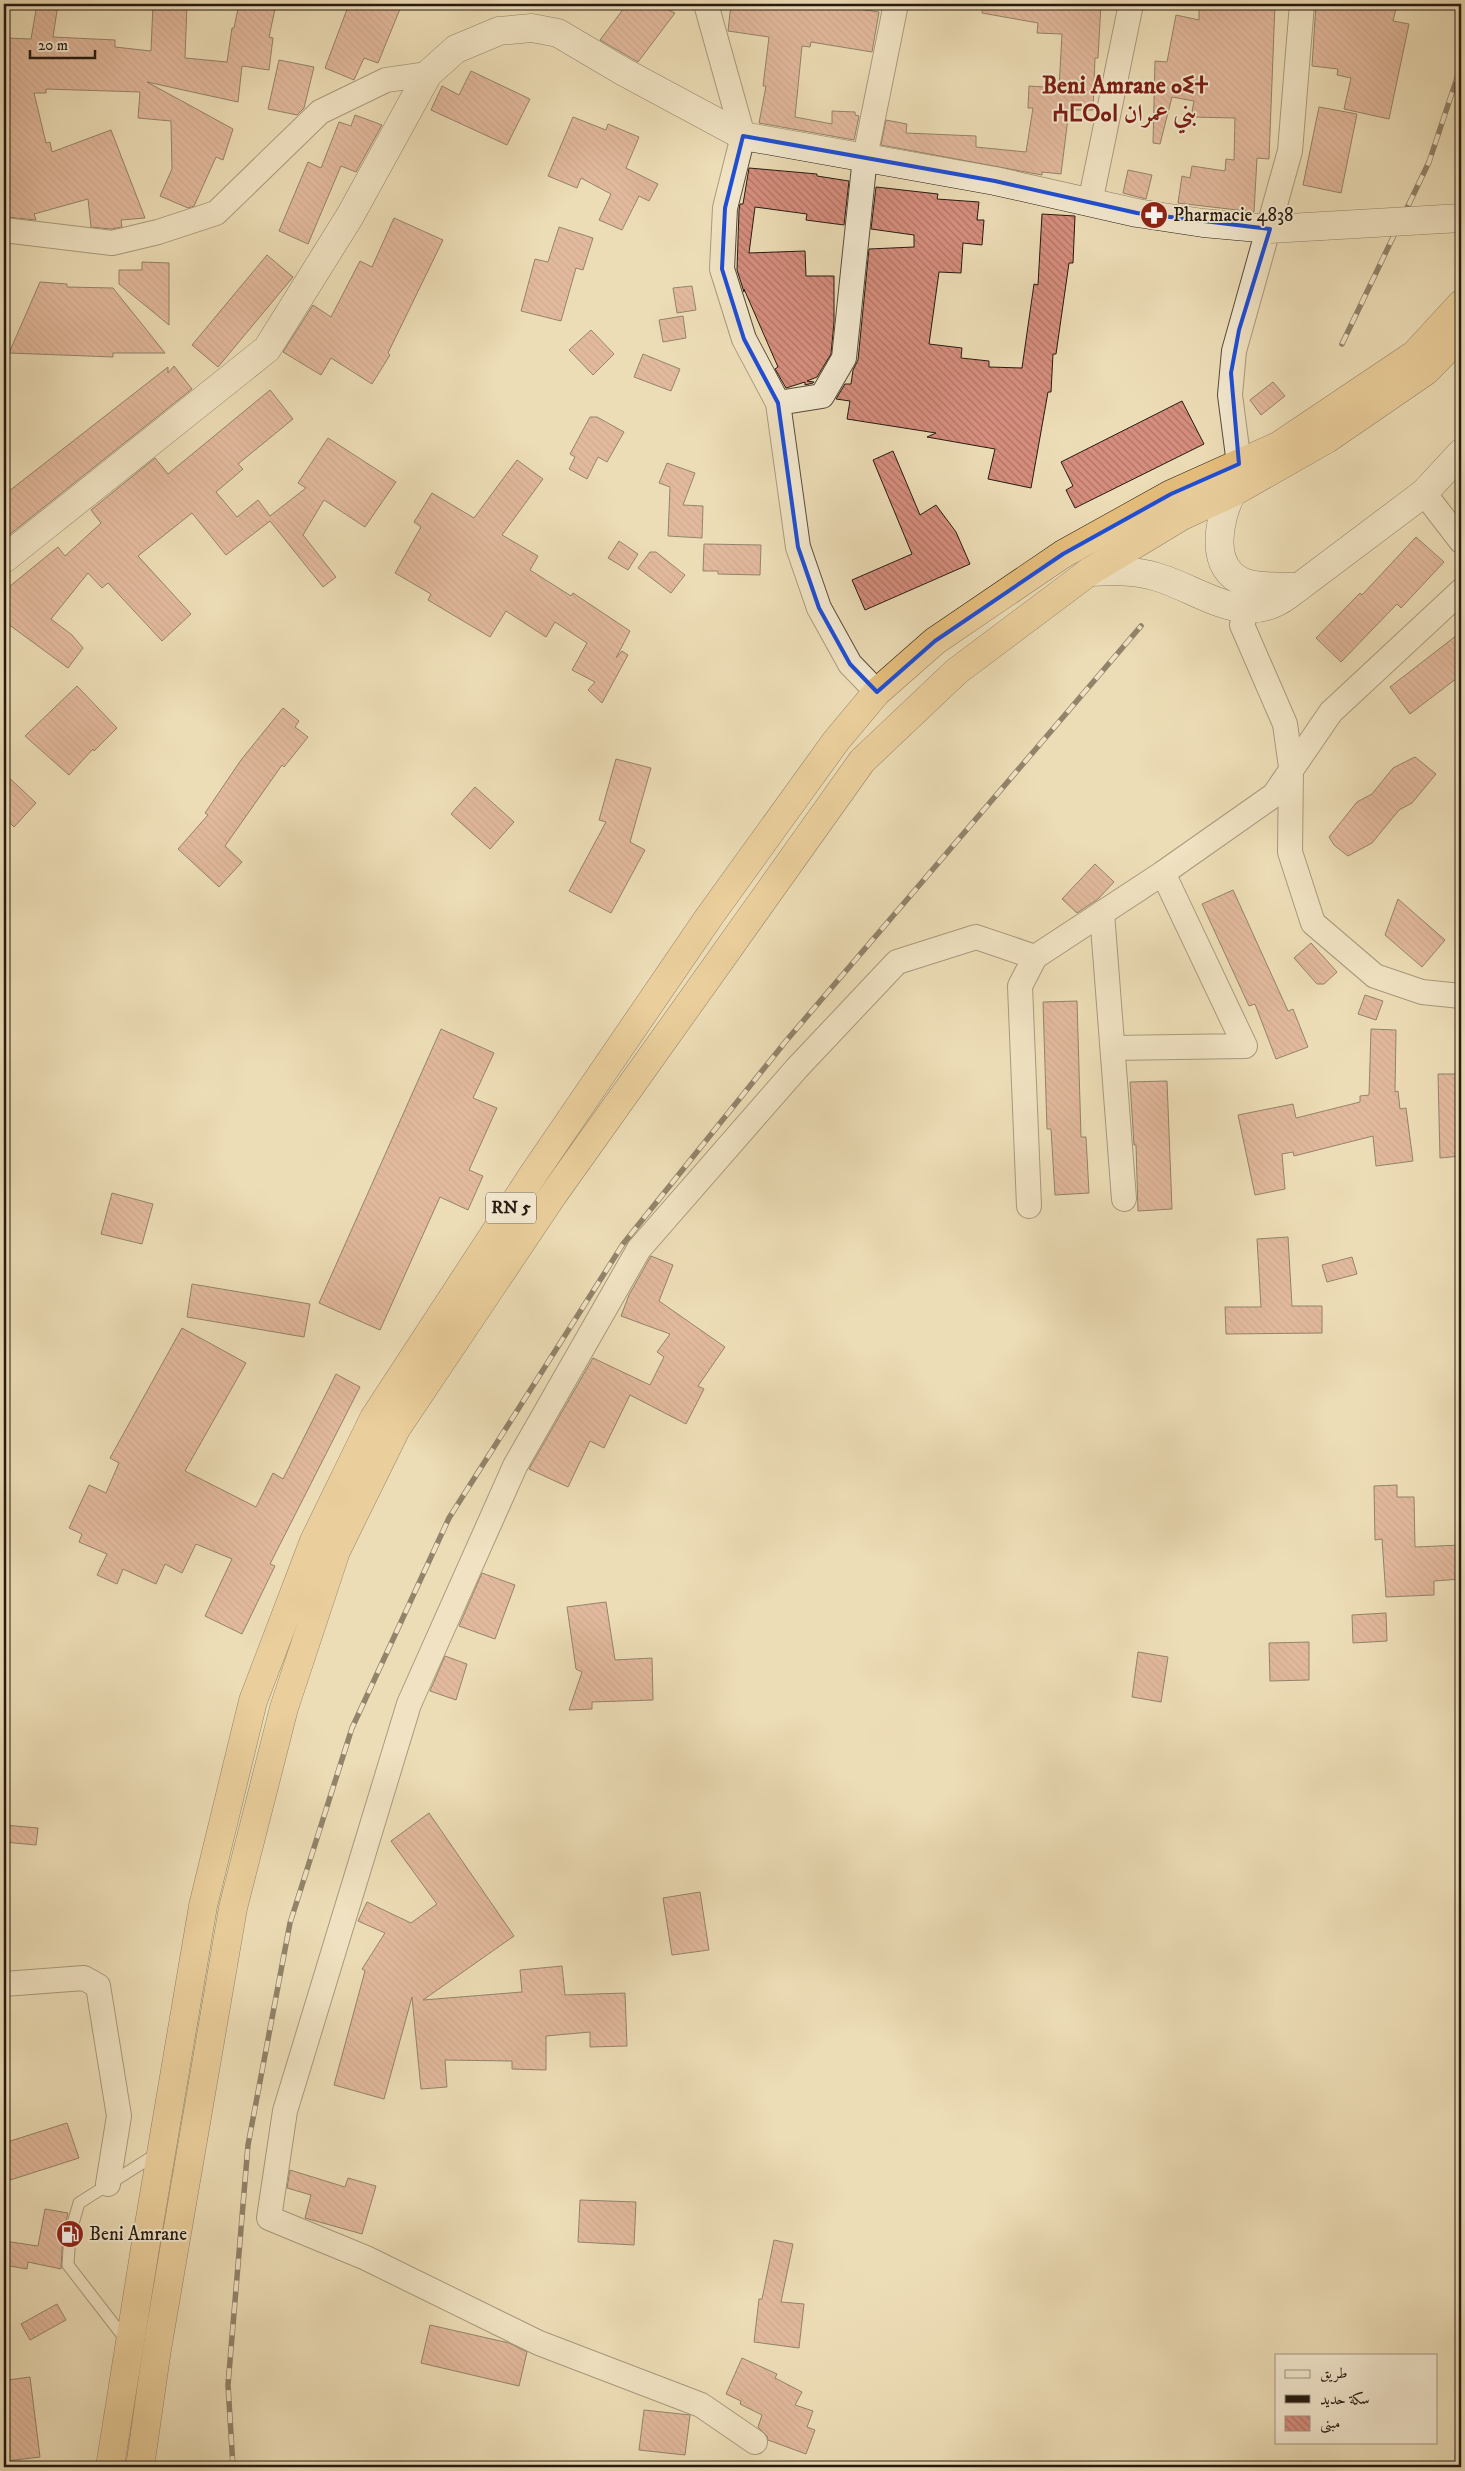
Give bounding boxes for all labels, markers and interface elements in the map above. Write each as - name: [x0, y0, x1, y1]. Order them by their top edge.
- scale bar: [30, 28, 95, 60]
- text: 20 m: [38, 36, 68, 55]
- district label: Beni Amrane ⴰⵉⵜ ⵄⵎⵔⴰⵏ بني عمران: [1042, 71, 1209, 134]
- pharmacy icon: Pharmacie 4838: [1139, 200, 1169, 230]
- place label: Pharmacie 4838: [1173, 204, 1294, 227]
- road number: RN 5: [486, 1192, 536, 1224]
- fuel station icon: Beni Amrane: [55, 2219, 85, 2249]
- place label: Beni Amrane: [89, 2223, 187, 2246]
- legend: [1275, 2354, 1438, 2444]
- text: طريق: [1320, 2364, 1347, 2383]
- text: سكة حديد: [1320, 2390, 1370, 2409]
- text: مبنى: [1320, 2414, 1340, 2434]

